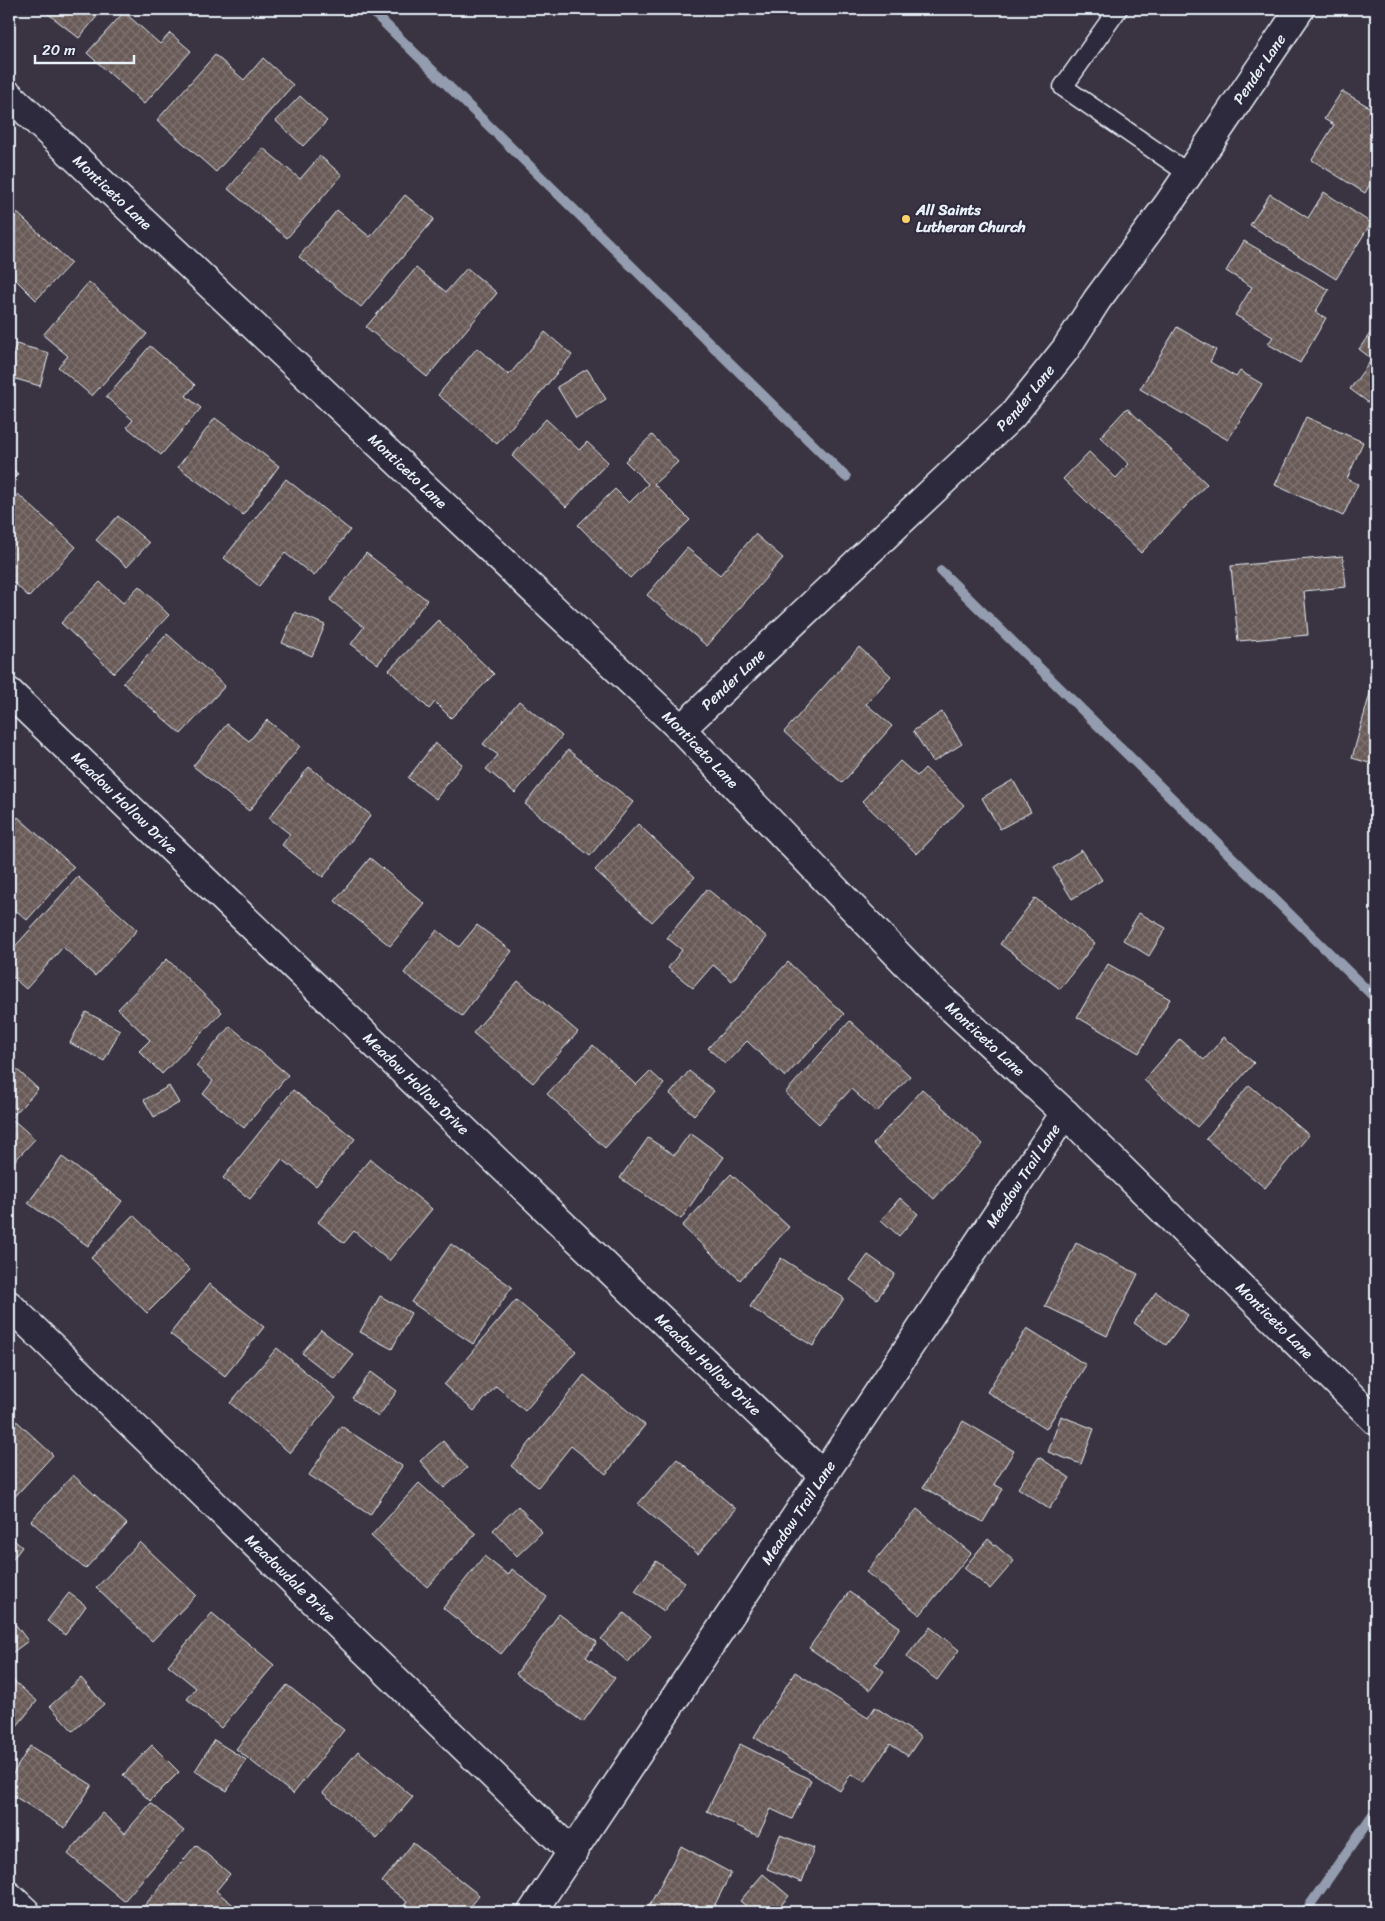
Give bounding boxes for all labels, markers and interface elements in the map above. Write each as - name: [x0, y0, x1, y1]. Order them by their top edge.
- street label: Pender Lane: [1226, 28, 1293, 110]
- scale bar: [35, 32, 134, 64]
- text: 20 m: [42, 37, 76, 63]
- street label: Monticeto Lane: [67, 148, 158, 237]
- place label: All Saints Lutheran Church: [915, 197, 1026, 240]
- marker: All Saints Lutheran Church: [900, 213, 912, 225]
- street label: Pender Lane: [990, 359, 1062, 438]
- street label: Monticeto Lane: [362, 427, 453, 515]
- street label: Pender Lane: [695, 642, 772, 717]
- street label: Monticeto Lane: [656, 704, 745, 795]
- street label: Meadow Hollow Drive: [65, 745, 184, 861]
- street label: Monticeto Lane: [939, 995, 1031, 1083]
- street label: Meadow Hollow Drive: [357, 1026, 476, 1142]
- street label: Meadow Trail Lane: [979, 1118, 1068, 1233]
- street label: Monticeto Lane: [1229, 1276, 1320, 1365]
- street label: Meadow Hollow Drive: [649, 1307, 768, 1423]
- street label: Meadow Trail Lane: [754, 1455, 843, 1570]
- street label: Meadowdale Drive: [239, 1528, 342, 1629]

